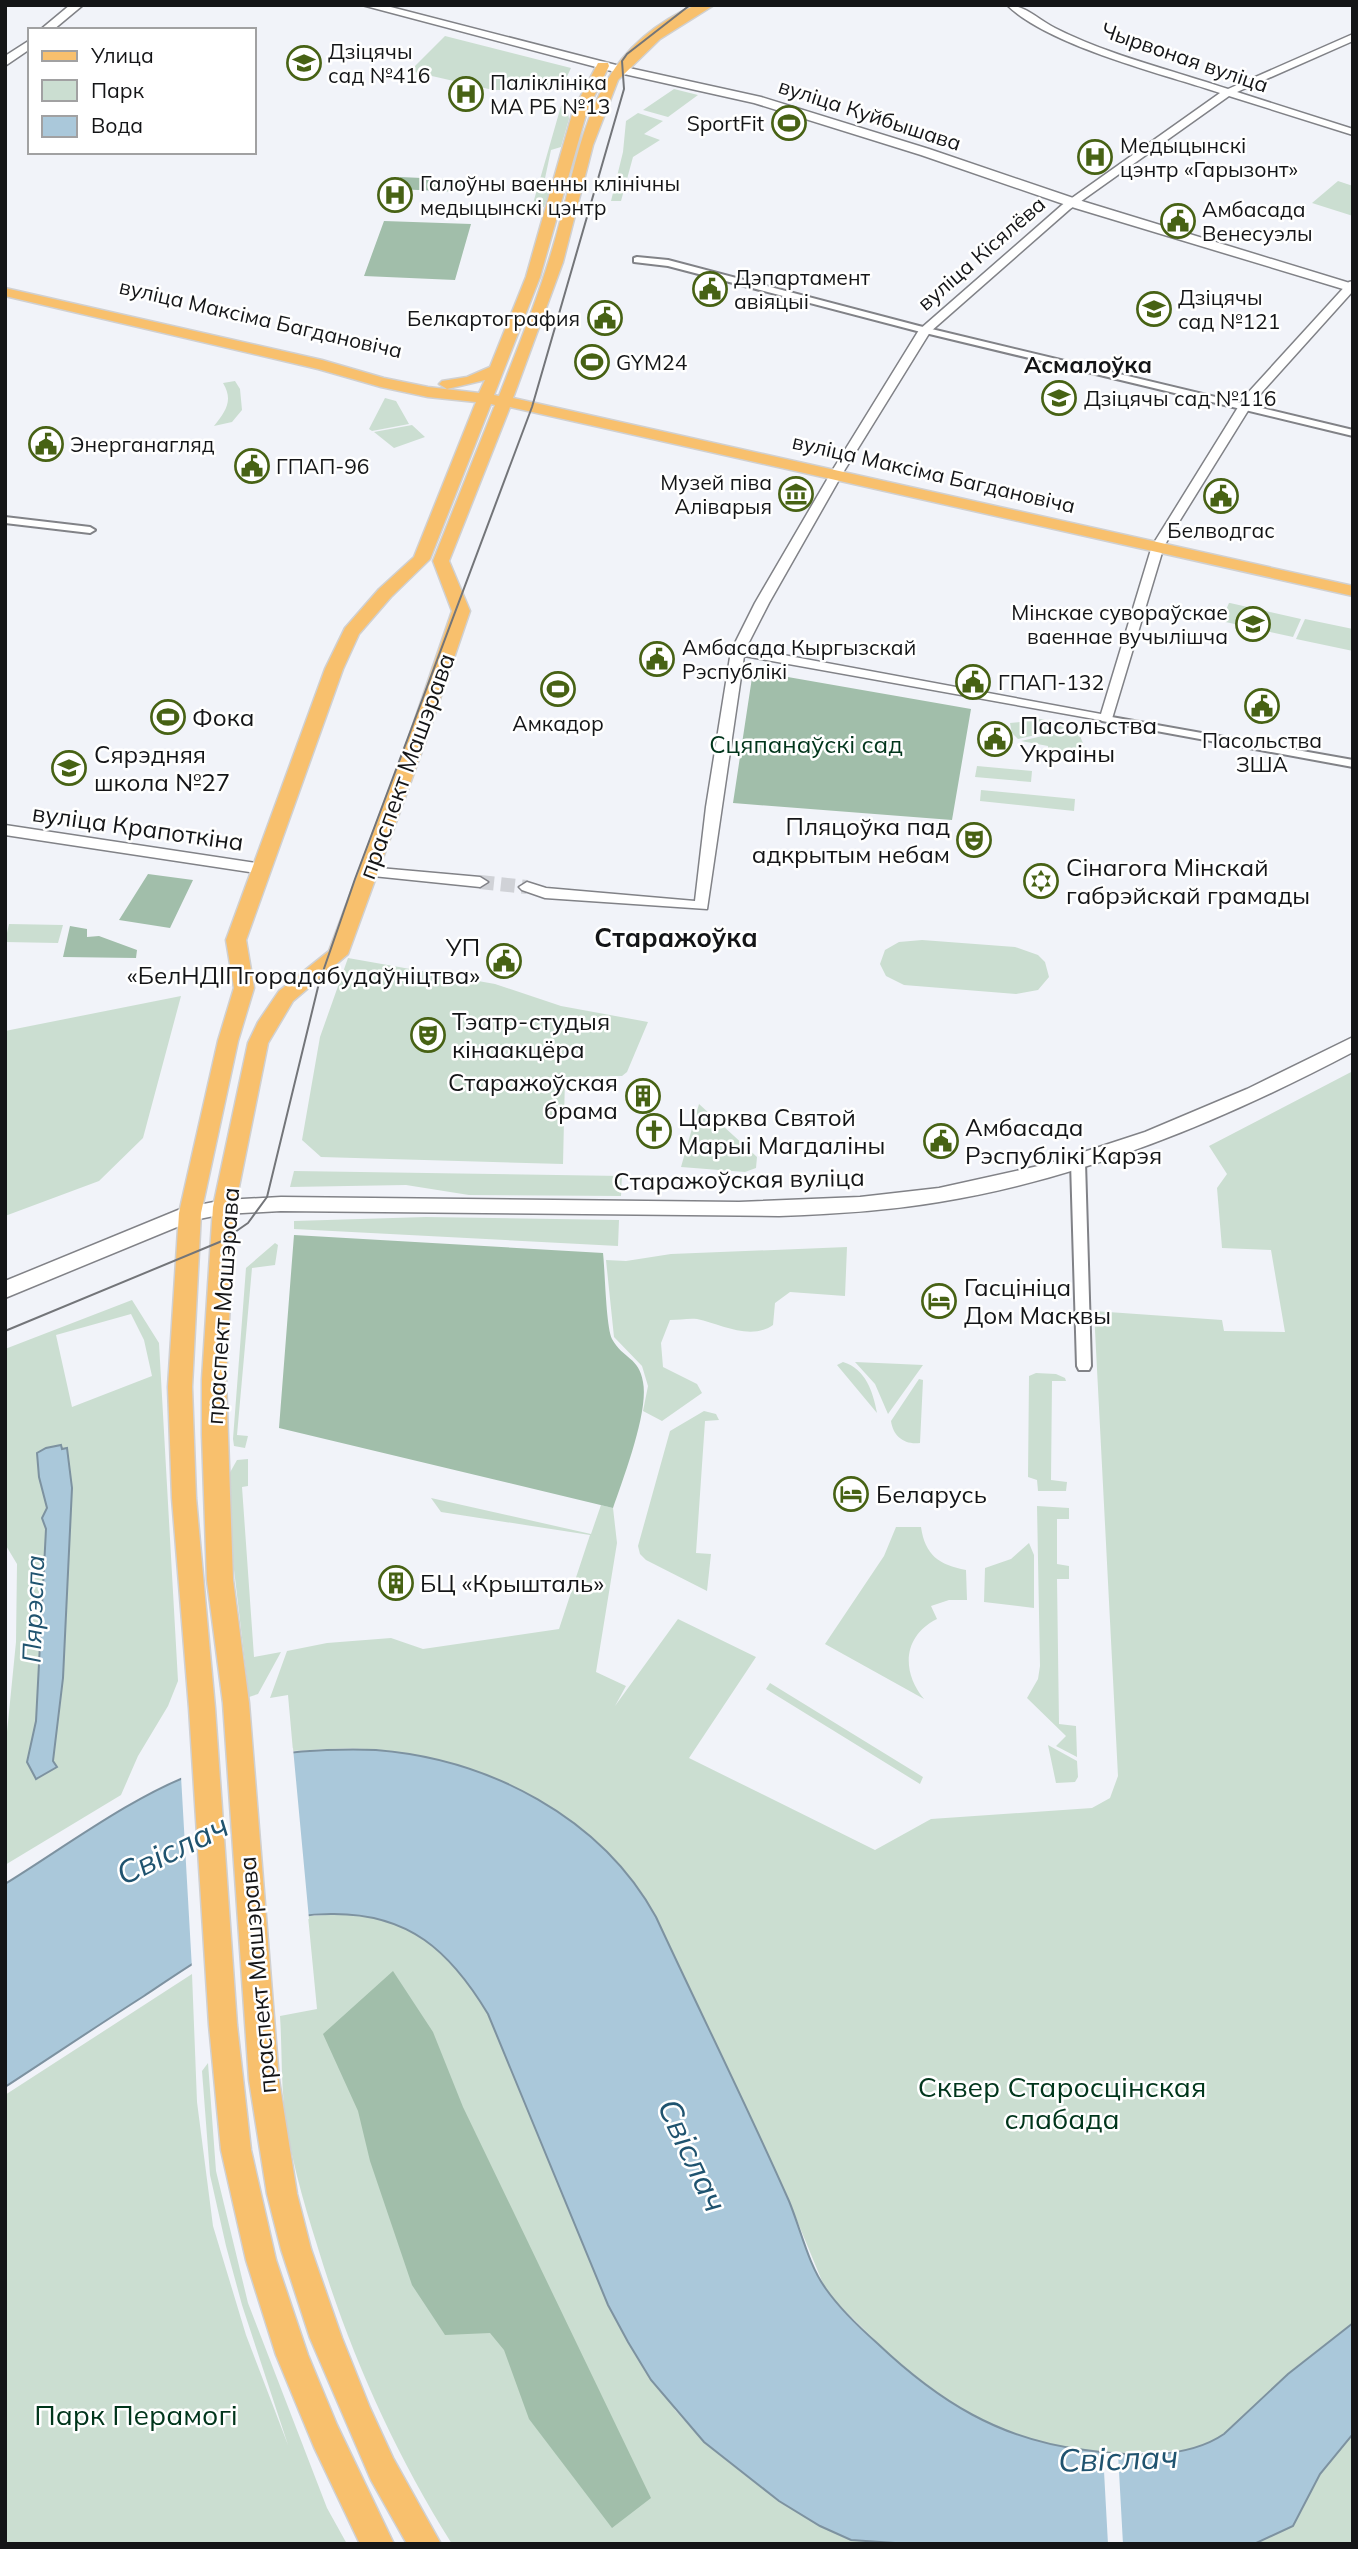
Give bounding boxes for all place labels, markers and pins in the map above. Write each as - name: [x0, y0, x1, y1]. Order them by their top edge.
- place label: Дзіцячы сад №416: [328, 38, 430, 88]
- school or university icon: Дзіцячы сад №416: [285, 44, 323, 82]
- place label: Паліклініка МА РБ №13: [490, 69, 610, 119]
- hospital icon: Паліклініка МА РБ №13: [447, 75, 485, 113]
- sports icon: SportFit: [770, 104, 808, 142]
- place label: SportFit: [687, 110, 764, 136]
- place label: Медыцынскі цэнтр «Гарызонт»: [1120, 132, 1298, 182]
- hospital icon: Медыцынскі цэнтр «Гарызонт»: [1076, 138, 1114, 176]
- place label: Галоўны ваенны клінічны медыцынскі цэнтр: [420, 170, 680, 220]
- hospital icon: Галоўны ваенны клінічны медыцынскі цэнтр: [376, 176, 414, 214]
- place label: Амбасада Венесуэлы: [1202, 196, 1313, 246]
- public building icon: Амбасада Венесуэлы: [1159, 202, 1197, 240]
- place label: Дэпартамент авіяцыі: [734, 264, 871, 314]
- public building icon: Дэпартамент авіяцыі: [691, 270, 729, 308]
- place label: Дзіцячы сад №121: [1178, 284, 1280, 334]
- school or university icon: Дзіцячы сад №121: [1135, 290, 1173, 328]
- public building icon: Белкартография: [586, 299, 624, 337]
- place label: Белкартография: [407, 305, 580, 331]
- sports icon: GYM24: [573, 343, 611, 381]
- place label: GYM24: [616, 349, 688, 375]
- school or university icon: Дзіцячы сад №116: [1040, 379, 1078, 417]
- place label: Дзіцячы сад №116: [1084, 385, 1276, 411]
- public building icon: Энерганагляд: [27, 425, 65, 463]
- place label: Энерганагляд: [70, 431, 215, 457]
- public building icon: ГПАП-96: [233, 447, 271, 485]
- place label: ГПАП-96: [276, 453, 369, 479]
- place label: Музей піва Аліварыя: [660, 469, 772, 519]
- museum icon: Музей піва Аліварыя: [777, 475, 815, 513]
- public building icon: Белводгас: [1202, 477, 1240, 515]
- place label: Белводгас: [1167, 517, 1275, 543]
- place label: Мінскае сувораўскае ваеннае вучылішча: [1011, 599, 1228, 649]
- school or university icon: Мінскае сувораўскае ваеннае вучылішча: [1234, 605, 1272, 643]
- place label: Амбасада Кыргызскай Рэспублікі: [682, 634, 916, 684]
- public building icon: Амбасада Кыргызскай Рэспублікі: [638, 640, 676, 678]
- public building icon: ГПАП-132: [954, 663, 992, 701]
- place label: ГПАП-132: [998, 669, 1104, 695]
- sports icon: Амкадор: [539, 670, 577, 708]
- public building icon: Пасольства ЗША: [1243, 687, 1281, 725]
- sports icon: Фока: [149, 698, 187, 736]
- place label: Фока: [192, 702, 254, 732]
- place label: Амкадор: [512, 710, 604, 736]
- place label: Пасольства Украіны: [1019, 710, 1157, 768]
- public building icon: Пасольства Украіны: [976, 720, 1014, 758]
- place label: Пасольства ЗША: [1202, 727, 1322, 777]
- place label: Сярэдняя школа №27: [94, 739, 230, 797]
- school or university icon: Сярэдняя школа №27: [50, 749, 88, 787]
- place label: Пляцоўка пад адкрытым небам: [752, 811, 950, 869]
- theatre icon: Пляцоўка пад адкрытым небам: [955, 821, 993, 859]
- place label: Сінагога Мінскай габрэйскай грамады: [1066, 852, 1310, 910]
- synagogue icon: Сінагога Мінскай габрэйскай грамады: [1022, 862, 1060, 900]
- place label: УП «БелНДІПгорадабудаўніцтва»: [127, 932, 480, 990]
- public building icon: УП «БелНДІПгорадабудаўніцтва»: [485, 942, 523, 980]
- place label: Тэатр-студыя кінаакцёра: [452, 1006, 610, 1064]
- theatre icon: Тэатр-студыя кінаакцёра: [409, 1016, 447, 1054]
- place label: Старажоўская брама: [448, 1067, 618, 1125]
- building icon: Старажоўская брама: [624, 1077, 662, 1115]
- place label: Царква Святой Марыі Магдаліны: [678, 1102, 885, 1160]
- church icon: Царква Святой Марыі Магдаліны: [635, 1112, 673, 1150]
- place label: Амбасада Рэспублікі Карэя: [965, 1112, 1162, 1170]
- public building icon: Амбасада Рэспублікі Карэя: [922, 1122, 960, 1160]
- place label: Гасцініца Дом Масквы: [964, 1272, 1111, 1330]
- hotel icon: Гасцініца Дом Масквы: [920, 1282, 958, 1320]
- hotel icon: Беларусь: [832, 1475, 870, 1513]
- place label: Беларусь: [876, 1479, 987, 1509]
- building icon: БЦ «Крышталь»: [377, 1564, 415, 1602]
- place label: БЦ «Крышталь»: [420, 1568, 604, 1598]

